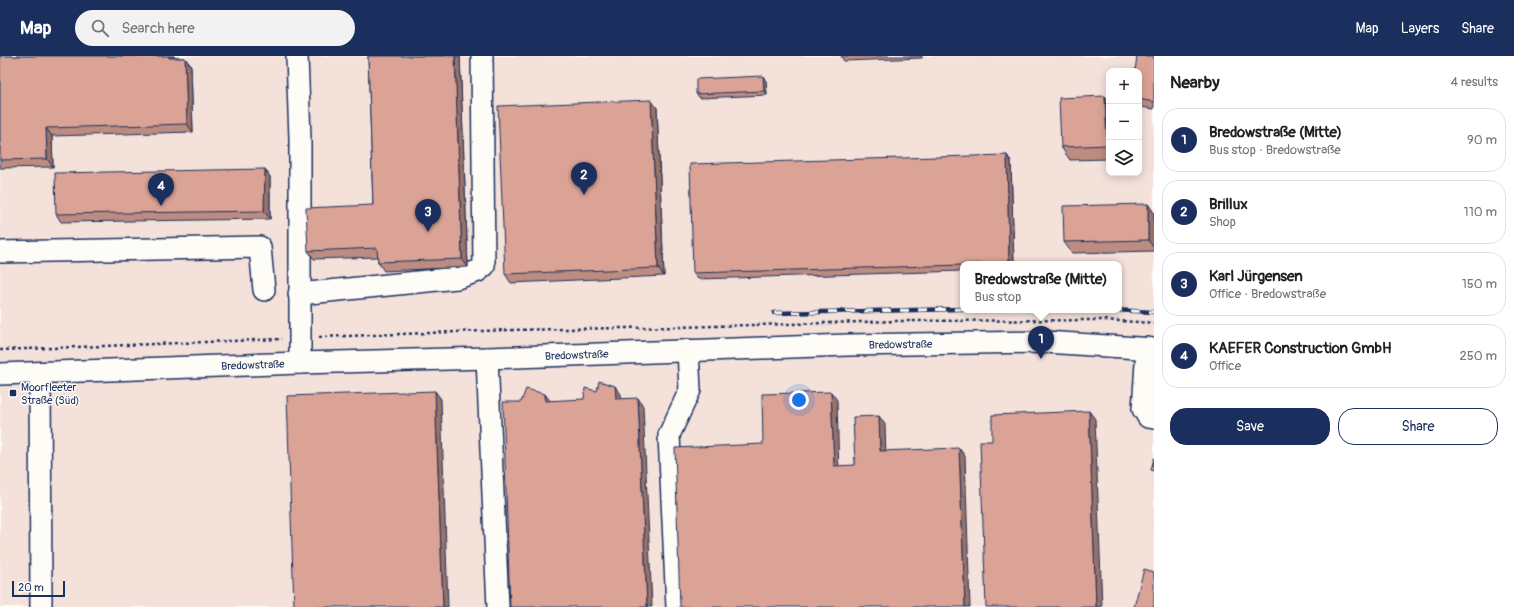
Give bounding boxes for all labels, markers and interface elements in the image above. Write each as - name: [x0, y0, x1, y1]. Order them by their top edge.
- search box: [75, 10, 355, 46]
- text: Map: [20, 16, 51, 40]
- icon: search: [89, 17, 111, 39]
- text: Search here: [121, 19, 195, 38]
- text: Map: [1356, 20, 1379, 37]
- text: Layers: [1401, 20, 1439, 37]
- text: Share: [1461, 20, 1494, 37]
- map controls: [1106, 68, 1142, 176]
- button: +: [1106, 68, 1142, 104]
- text: Nearby: [1170, 72, 1219, 93]
- text: 4 results: [1451, 74, 1498, 90]
- button: −: [1106, 104, 1142, 140]
- text: Bredowstraße (Mitte): [1209, 123, 1342, 142]
- text: 1: [1181, 132, 1187, 148]
- text: 90 m: [1467, 132, 1497, 148]
- button: layers: [1106, 140, 1142, 176]
- text: Bus stop · Bredowstraße: [1209, 142, 1341, 158]
- pin: 2: [571, 162, 597, 195]
- pin: 4: [148, 173, 174, 206]
- text: Brillux: [1209, 195, 1248, 214]
- pin: 3: [415, 199, 441, 232]
- text: 2: [1180, 204, 1188, 220]
- text: 110 m: [1464, 204, 1497, 220]
- text: Shop: [1209, 214, 1236, 230]
- popup: [960, 261, 1122, 313]
- text: Karl Jürgensen: [1209, 267, 1303, 286]
- text: Bredowstraße (Mitte): [975, 270, 1107, 289]
- text: 3: [1180, 276, 1188, 292]
- text: 150 m: [1462, 276, 1497, 292]
- text: Office · Bredowstraße: [1209, 286, 1326, 302]
- text: Bus stop: [975, 289, 1021, 305]
- pin: 1: [1028, 326, 1054, 359]
- street label: Bredowstraße: [869, 338, 933, 352]
- text: KAEFER Construction GmbH: [1209, 339, 1391, 358]
- street label: Bredowstraße: [545, 348, 609, 363]
- text: 4: [1180, 348, 1188, 364]
- text: 250 m: [1459, 348, 1497, 364]
- street label: Bredowstraße: [221, 358, 285, 373]
- text: Office: [1209, 358, 1241, 374]
- place label: Moorfleeter Straße (Süd): [21, 381, 80, 407]
- marker: Moorfleeter Straße (Süd): [8, 388, 18, 398]
- your location: [789, 390, 809, 410]
- button: Save: [1170, 408, 1330, 445]
- button: Share: [1338, 408, 1498, 445]
- scale bar: [12, 579, 65, 598]
- text: 20 m: [18, 581, 44, 594]

